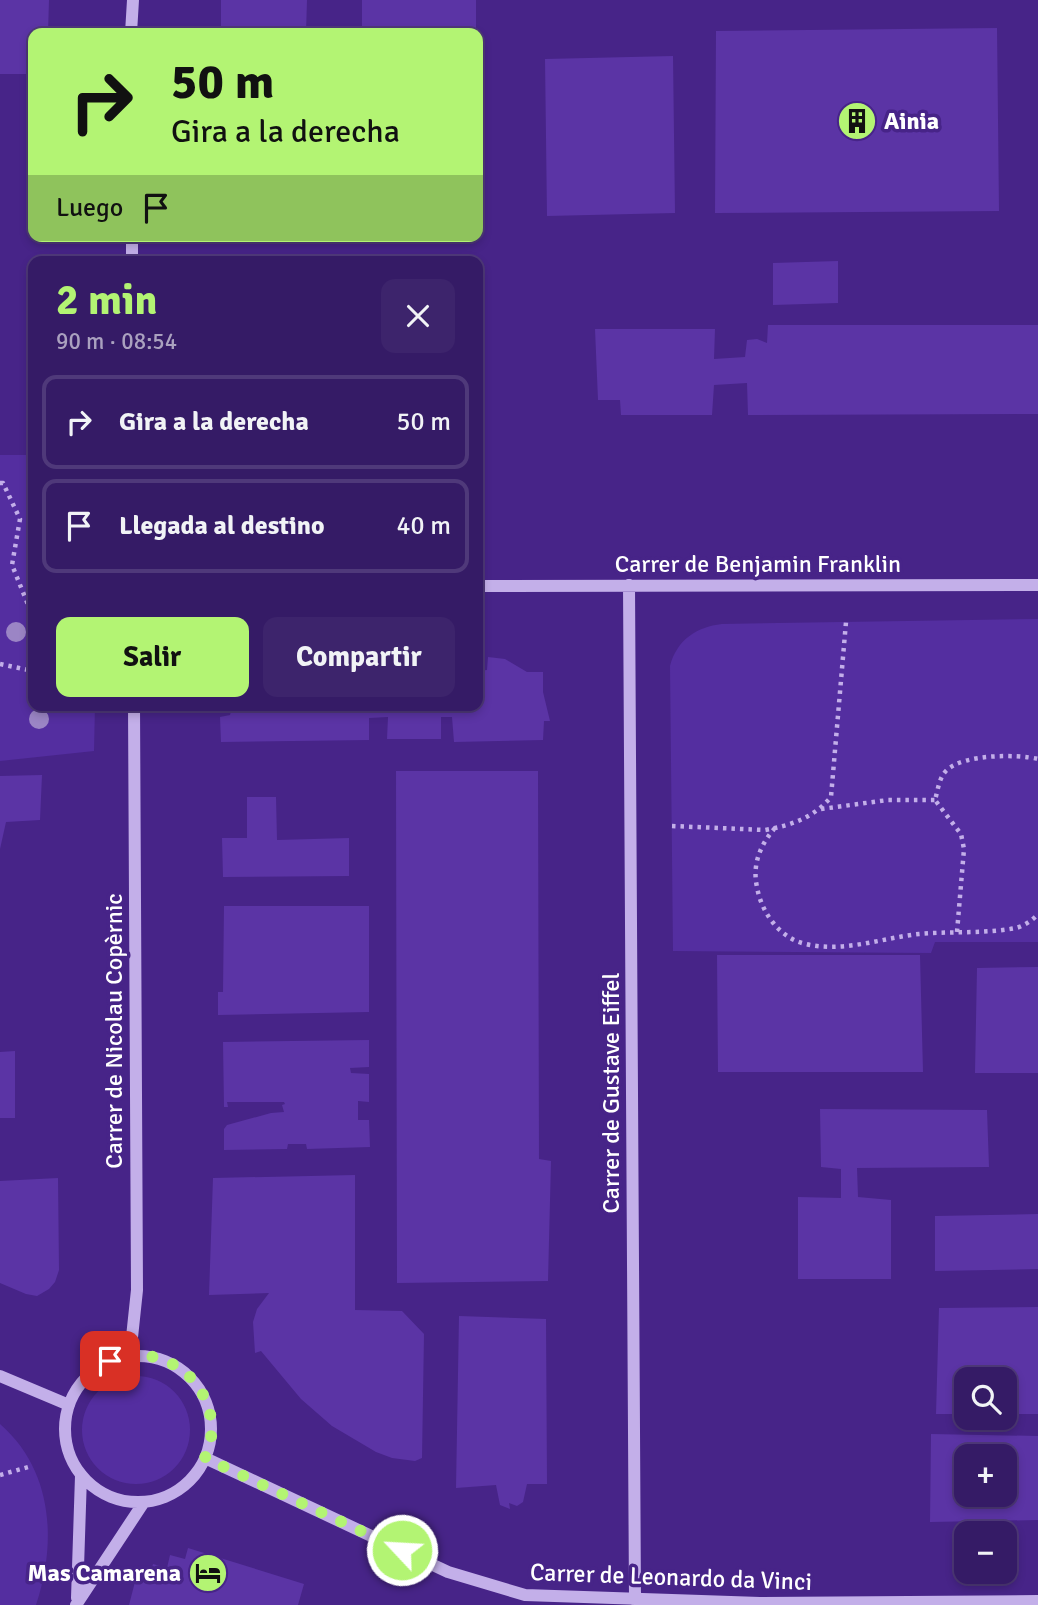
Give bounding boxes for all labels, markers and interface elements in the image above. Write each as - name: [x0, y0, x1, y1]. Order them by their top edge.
- text: 50 m: [171, 52, 274, 112]
- icon: right: [56, 56, 147, 147]
- building icon: Ainia: [836, 100, 878, 142]
- place label: Ainia: [884, 106, 939, 136]
- text: Gira a la derecha: [171, 112, 400, 151]
- icon: arrive: [137, 189, 175, 227]
- text: Luego: [56, 192, 123, 224]
- text: 2 min: [56, 275, 157, 326]
- button: close: [381, 279, 455, 353]
- text: 90 m · 08:54: [56, 327, 177, 356]
- icon: right: [60, 403, 98, 441]
- text: Gira a la derecha: [119, 406, 309, 438]
- text: 50 m: [396, 406, 451, 438]
- icon: arrive: [60, 507, 98, 545]
- text: Llegada al destino: [119, 510, 325, 542]
- text: 40 m: [396, 510, 451, 542]
- street label: Carrer de Benjamin Franklin: [615, 549, 901, 579]
- button: Salir: [56, 617, 249, 697]
- button: Compartir: [263, 617, 455, 697]
- street label: Carrer de Nicolau Copèrnic: [99, 893, 129, 1169]
- street label: Carrer de Gustave Eiffel: [596, 972, 626, 1214]
- pin: [80, 1331, 140, 1391]
- icon: arrive: [91, 1342, 129, 1380]
- map controls: [954, 1367, 1017, 1584]
- button: search: [954, 1367, 1017, 1430]
- button: +: [954, 1444, 1017, 1507]
- position arrow: [365, 1513, 439, 1587]
- button: −: [954, 1521, 1017, 1584]
- hotel icon: Mas Camarena: [187, 1552, 229, 1594]
- street label: Carrer de Leonardo da Vinci: [529, 1557, 813, 1597]
- place label: Mas Camarena: [28, 1558, 181, 1588]

